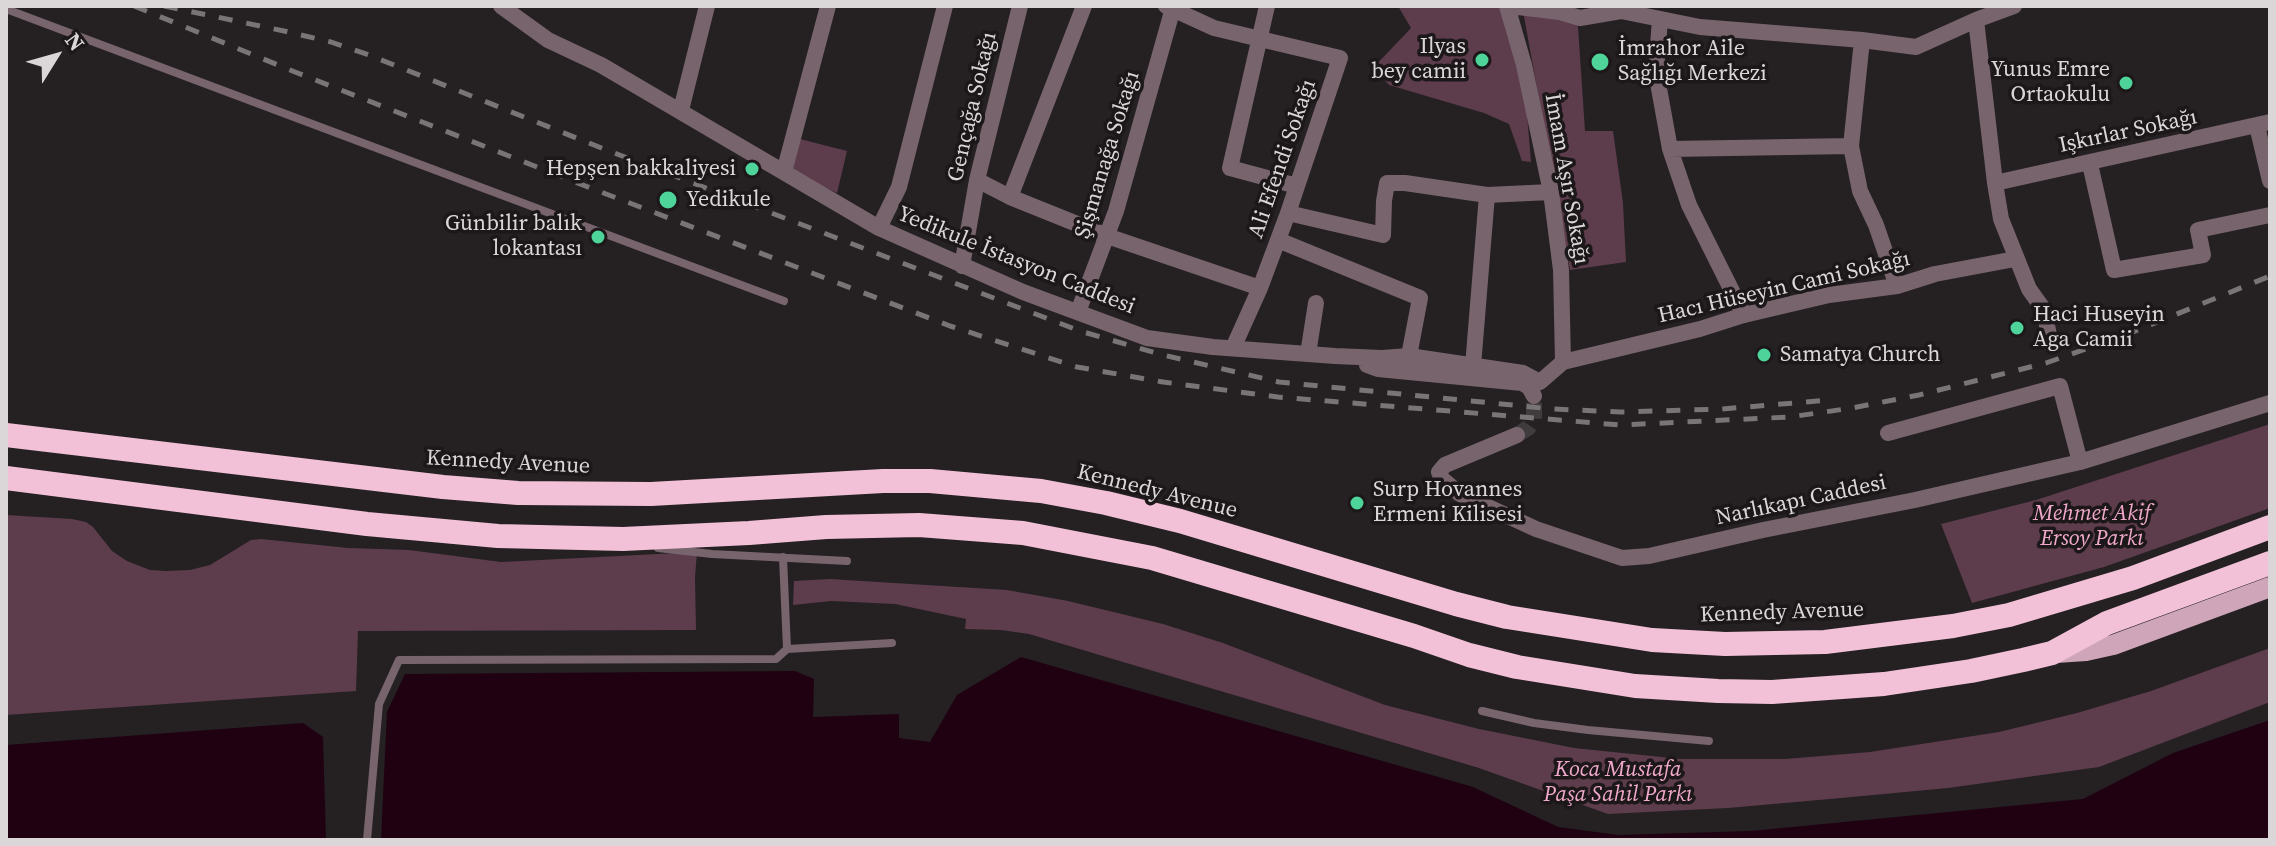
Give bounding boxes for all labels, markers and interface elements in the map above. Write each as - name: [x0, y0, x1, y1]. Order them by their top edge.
- north arrow: [16, 16, 96, 96]
- text: N: [58, 26, 92, 57]
- street label: Gençağa Sokağı: [943, 30, 1003, 184]
- place label: Ilyas bey camii: [1371, 34, 1466, 86]
- place label: İmrahor Aile Sağlığı Merkezi: [1618, 36, 1767, 88]
- marker: Ilyas bey camii: [1473, 51, 1491, 69]
- marker: İmrahor Aile Sağlığı Merkezi: [1589, 51, 1611, 73]
- place label: Yunus Emre Ortaokulu: [1991, 57, 2110, 108]
- street label: Şişmanağa Sokağı: [1070, 68, 1146, 242]
- marker: Yunus Emre Ortaokulu: [2117, 74, 2135, 92]
- street label: Ali Efendi Sokağı: [1243, 76, 1323, 242]
- street label: İmam Aşır Sokağı: [1538, 91, 1594, 267]
- street label: Işkırlar Sokağı: [2056, 104, 2200, 160]
- place label: Hepşen bakkaliyesi: [546, 156, 736, 182]
- marker: Hepşen bakkaliyesi: [743, 160, 761, 178]
- place label: Yedikule: [686, 187, 771, 213]
- marker: Yedikule: [657, 189, 679, 211]
- street label: Yedikule İstasyon Caddesi: [893, 201, 1139, 321]
- place label: Günbilir balık lokantası: [445, 211, 582, 262]
- marker: Günbilir balık lokantası: [589, 228, 607, 246]
- street label: Hacı Hüseyin Cami Sokağı: [1656, 246, 1912, 330]
- place label: Haci Huseyin Aga Camii: [2033, 302, 2165, 354]
- marker: Haci Huseyin Aga Camii: [2008, 319, 2026, 337]
- place label: Samatya Church: [1780, 342, 1940, 368]
- marker: Samatya Church: [1755, 346, 1773, 364]
- street label: Kennedy Avenue: [425, 446, 591, 480]
- street label: Kennedy Avenue: [1074, 459, 1240, 525]
- street label: Narlıkapı Caddesi: [1713, 470, 1889, 532]
- place label: Surp Hovannes Ermeni Kilisesi: [1373, 477, 1523, 528]
- marker: Surp Hovannes Ermeni Kilisesi: [1348, 494, 1366, 512]
- park label: Mehmet Akif Ersoy Parkı: [2033, 501, 2151, 552]
- street label: Kennedy Avenue: [1699, 597, 1865, 629]
- park label: Koca Mustafa Paşa Sahil Parkı: [1543, 757, 1693, 808]

